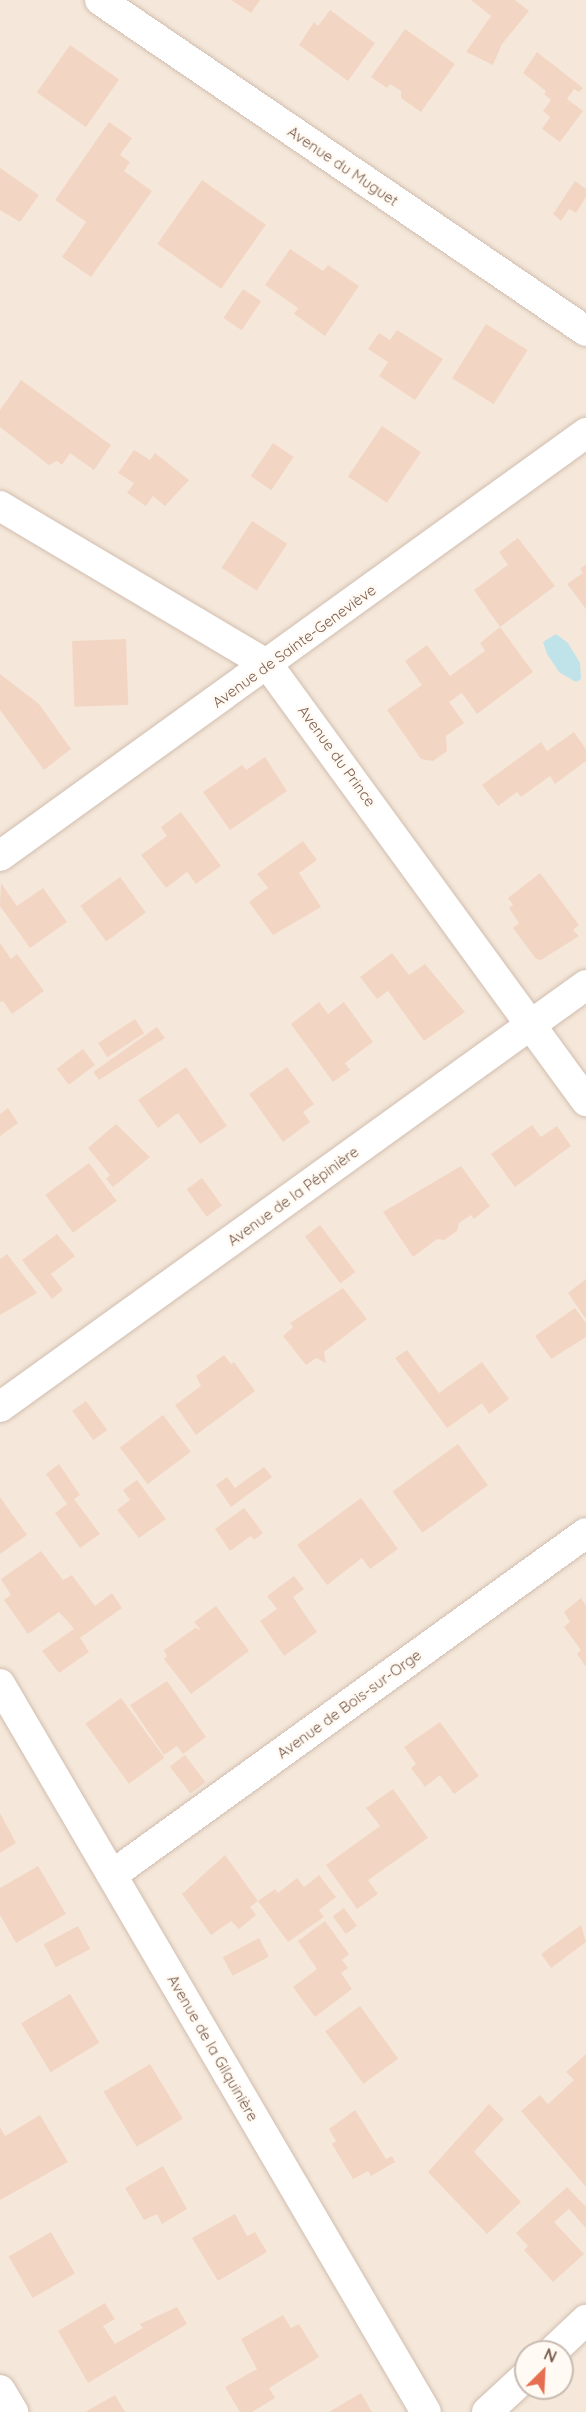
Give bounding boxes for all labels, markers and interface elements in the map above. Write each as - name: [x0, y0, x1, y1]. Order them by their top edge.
- street label: Avenue du Muguet: [284, 122, 402, 210]
- street label: Avenue de Sainte-Geneviève: [209, 581, 379, 711]
- street label: Avenue du Prince: [294, 702, 380, 810]
- street label: Avenue de la Pépinière: [224, 1142, 362, 1250]
- street label: Avenue de Bois-sur-Orge: [273, 1646, 425, 1762]
- street label: Avenue de la Gilquinière: [164, 1972, 262, 2124]
- north arrow: [514, 2340, 574, 2400]
- text: N: [541, 2344, 560, 2367]

